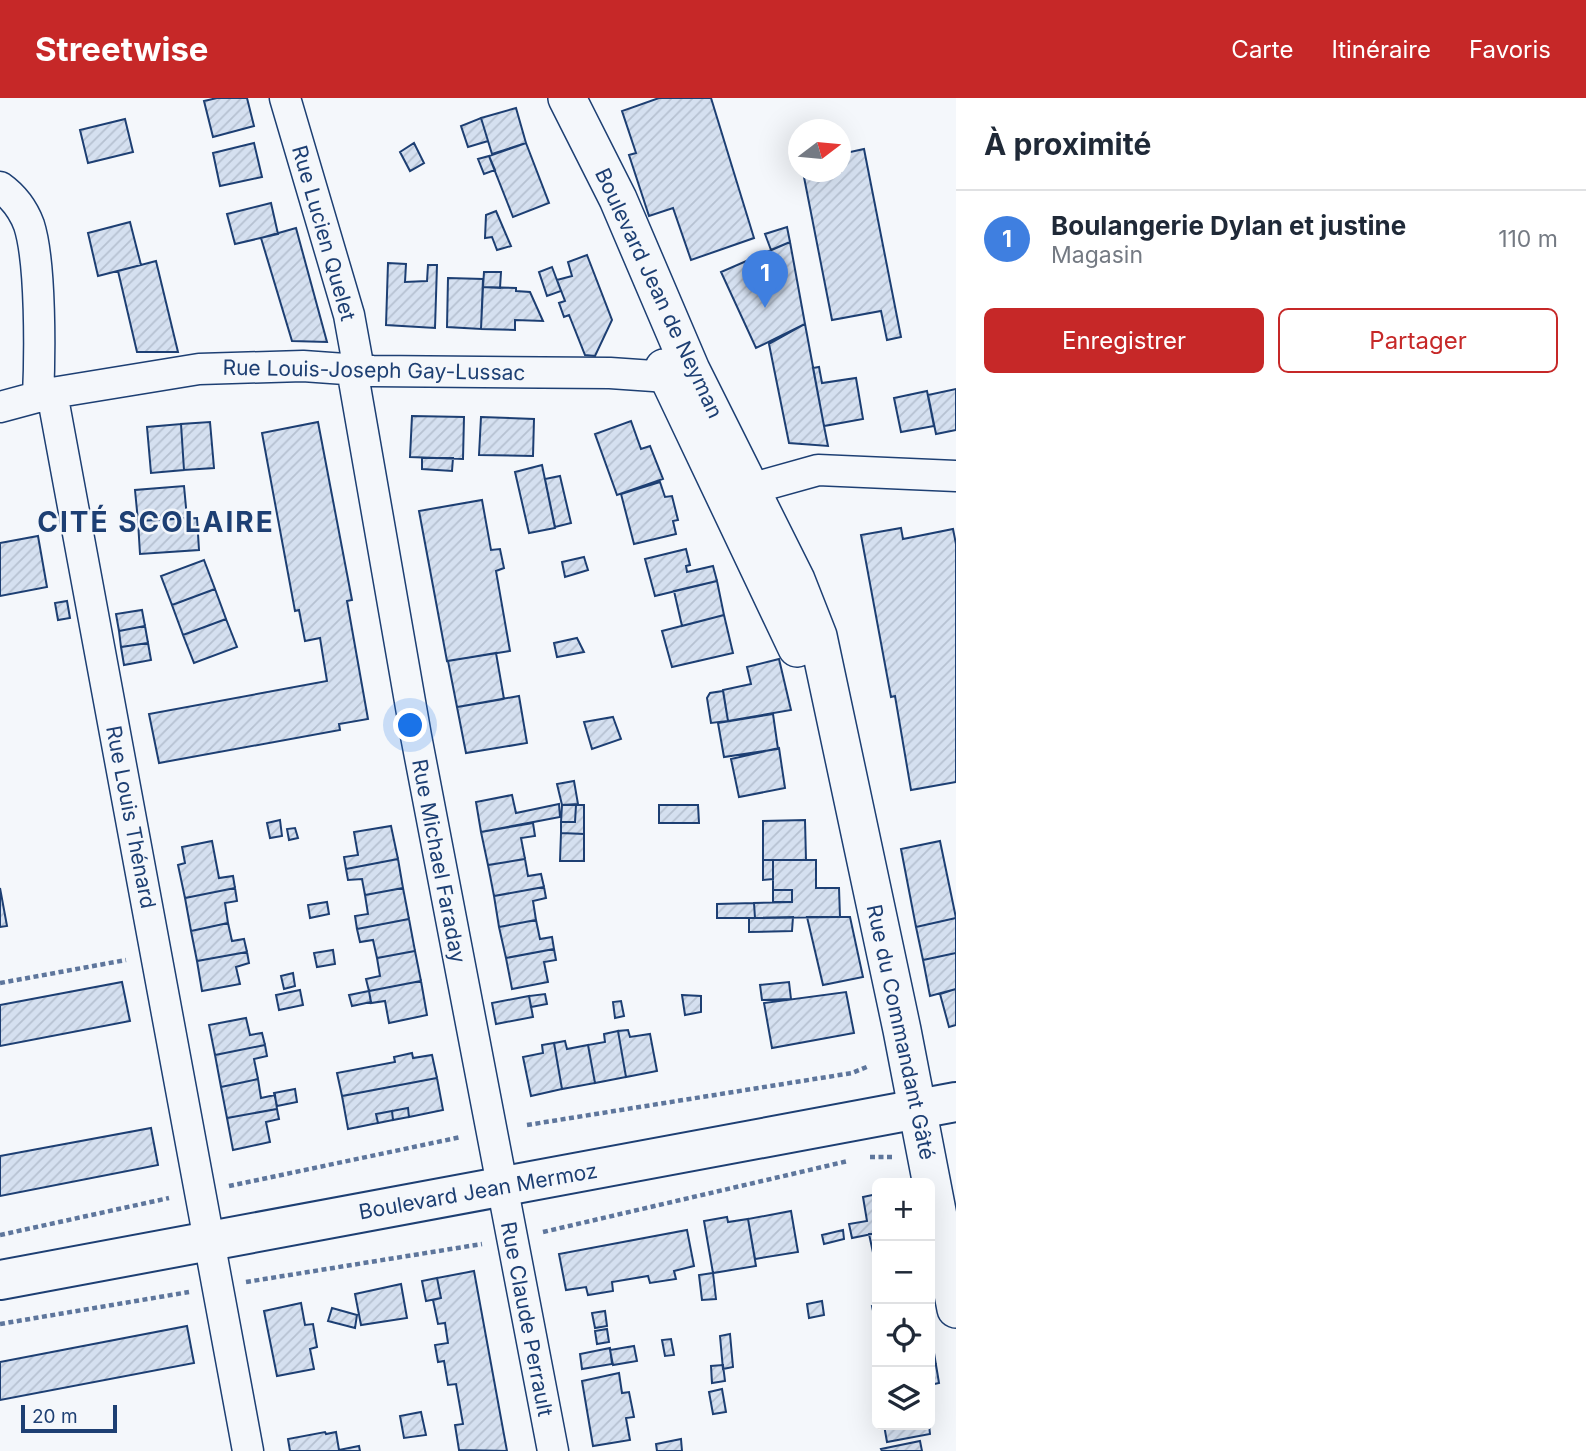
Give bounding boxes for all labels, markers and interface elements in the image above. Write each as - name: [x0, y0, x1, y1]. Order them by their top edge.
- text: Streetwise: [35, 29, 209, 69]
- text: Carte: [1231, 35, 1293, 64]
- text: Itinéraire: [1331, 35, 1431, 64]
- text: Favoris: [1469, 35, 1551, 64]
- north arrow: [788, 119, 851, 182]
- text: À proximité: [984, 126, 1151, 162]
- street label: Rue Lucien Quelet: [287, 143, 361, 324]
- street label: Boulevard Jean de Neyman: [590, 164, 728, 422]
- text: Boulangerie Dylan et justine: [1051, 210, 1406, 241]
- text: 1: [1002, 225, 1012, 253]
- text: 110 m: [1498, 225, 1558, 253]
- text: Magasin: [1051, 241, 1143, 269]
- pin: 1: [742, 250, 788, 308]
- button: Enregistrer: [984, 308, 1264, 373]
- button: Partager: [1278, 308, 1558, 373]
- street label: Rue Louis-Joseph Gay-Lussac: [222, 355, 526, 385]
- district label: CITÉ SCOLAIRE: [37, 504, 275, 539]
- your location: [393, 708, 427, 742]
- street label: Rue Louis Thénard: [101, 723, 161, 911]
- street label: Rue Michael Faraday: [407, 757, 471, 965]
- street label: Rue du Commandant Gâté: [862, 902, 940, 1162]
- street label: Boulevard Jean Mermoz: [357, 1158, 599, 1224]
- map controls: [872, 1178, 935, 1430]
- button: +: [872, 1178, 935, 1241]
- street label: Rue Claude Perrault: [496, 1219, 558, 1419]
- button: −: [872, 1241, 935, 1304]
- button: locate: [872, 1304, 935, 1367]
- button: layers: [872, 1367, 935, 1430]
- scale bar: [21, 1402, 117, 1434]
- text: 20 m: [32, 1405, 78, 1428]

